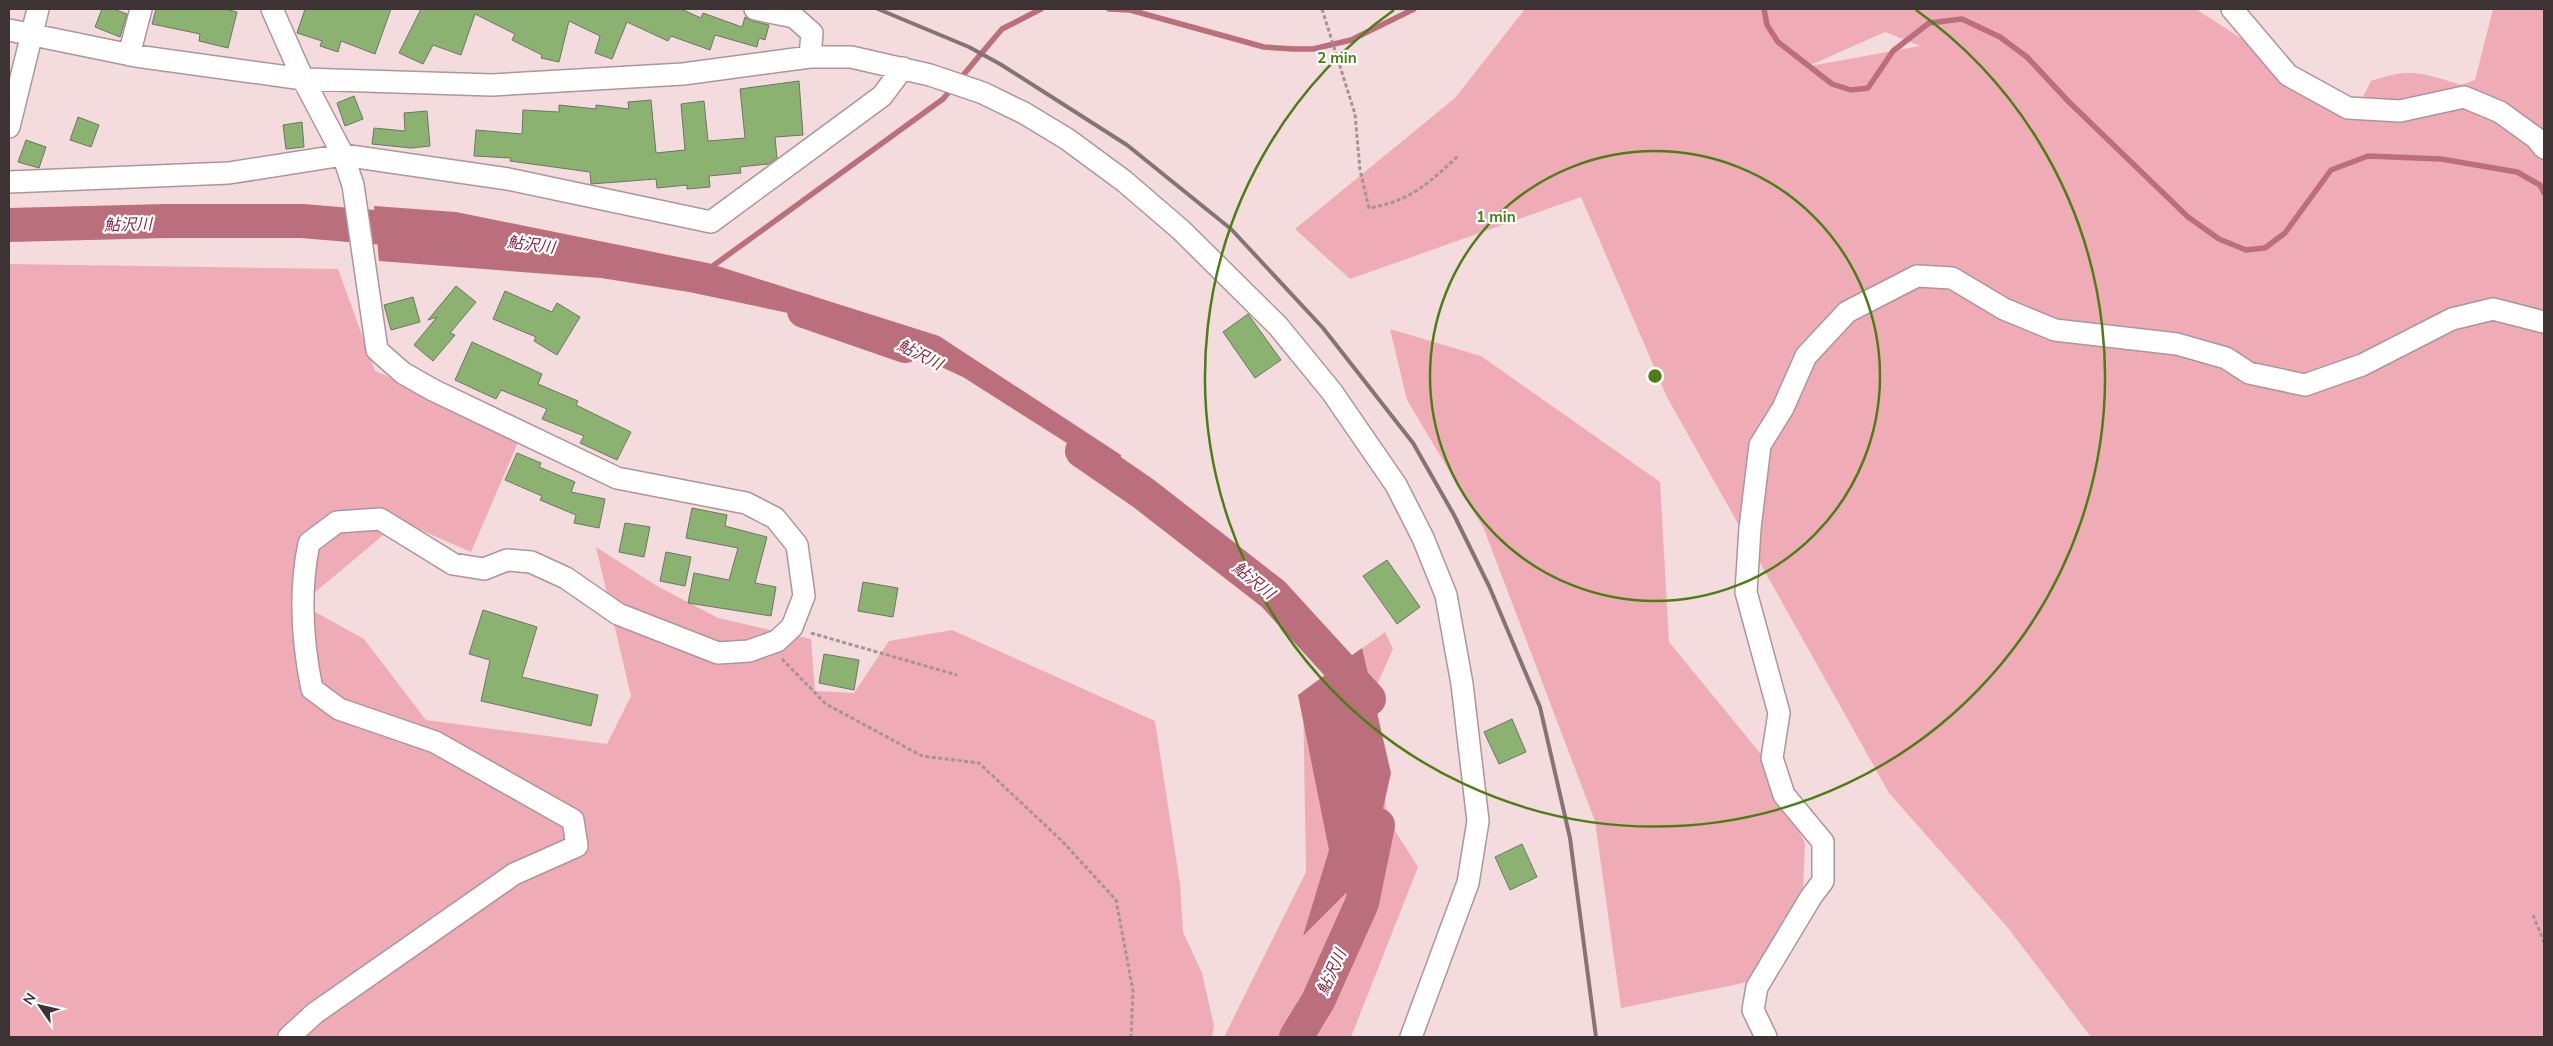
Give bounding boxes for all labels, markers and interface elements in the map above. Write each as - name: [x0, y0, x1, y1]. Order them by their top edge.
- text: 2 min: [1317, 48, 1357, 67]
- text: 1 min: [1476, 207, 1516, 226]
- water label: 鮎沢川: [104, 214, 154, 234]
- water label: 鮎沢川: [506, 231, 558, 257]
- water label: 鮎沢川: [894, 334, 948, 375]
- centre of rings: [1646, 367, 1664, 385]
- water label: 鮎沢川: [1229, 557, 1280, 604]
- water label: 鮎沢川: [1312, 944, 1351, 998]
- north arrow: [15, 981, 65, 1031]
- text: N: [19, 989, 40, 1008]

